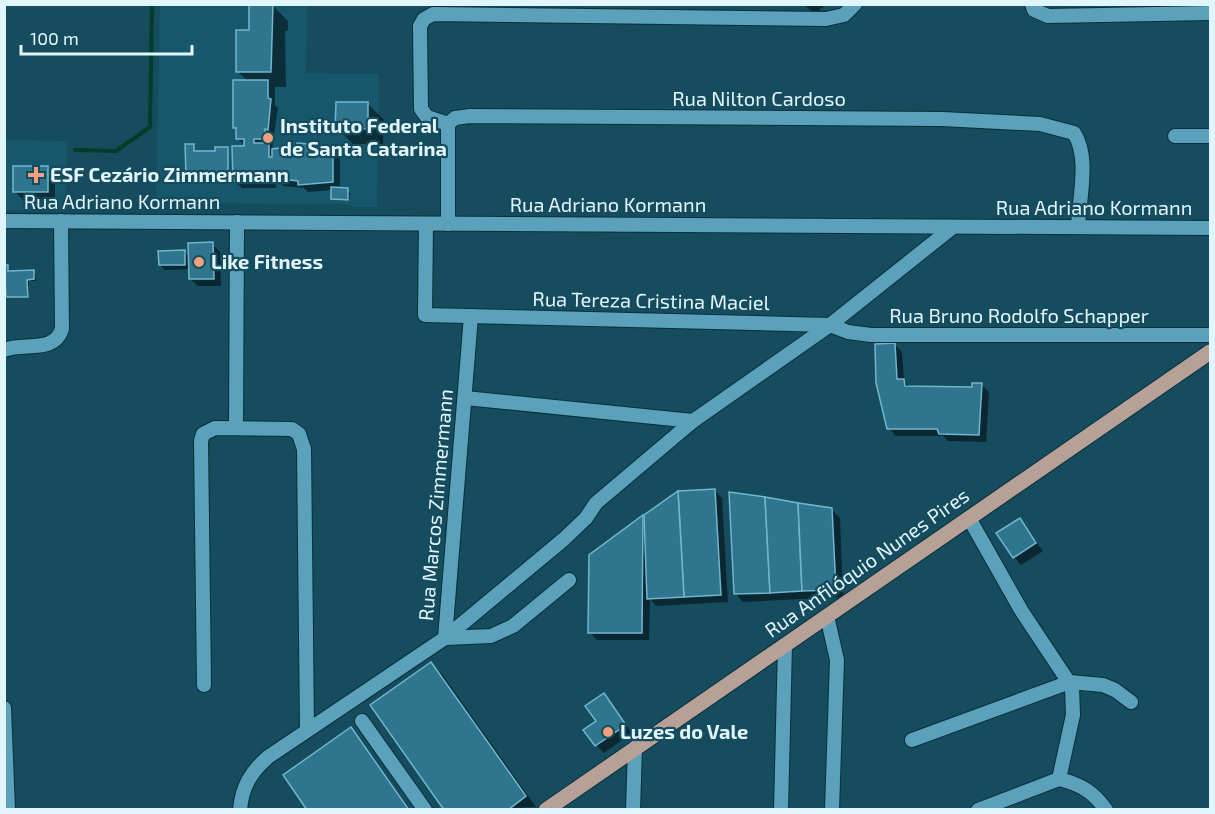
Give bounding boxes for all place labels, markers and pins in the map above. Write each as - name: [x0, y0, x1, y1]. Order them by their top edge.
- place label: Instituto Federal de Santa Catarina: [280, 113, 447, 160]
- marker: Instituto Federal de Santa Catarina: [261, 131, 275, 145]
- place label: ESF Cezário Zimmermann: [50, 162, 289, 186]
- marker: ESF Cezário Zimmermann: [27, 166, 45, 184]
- place label: Like Fitness: [211, 249, 323, 273]
- marker: Like Fitness: [192, 255, 206, 269]
- place label: Luzes do Vale: [620, 719, 748, 743]
- marker: Luzes do Vale: [601, 725, 615, 739]

